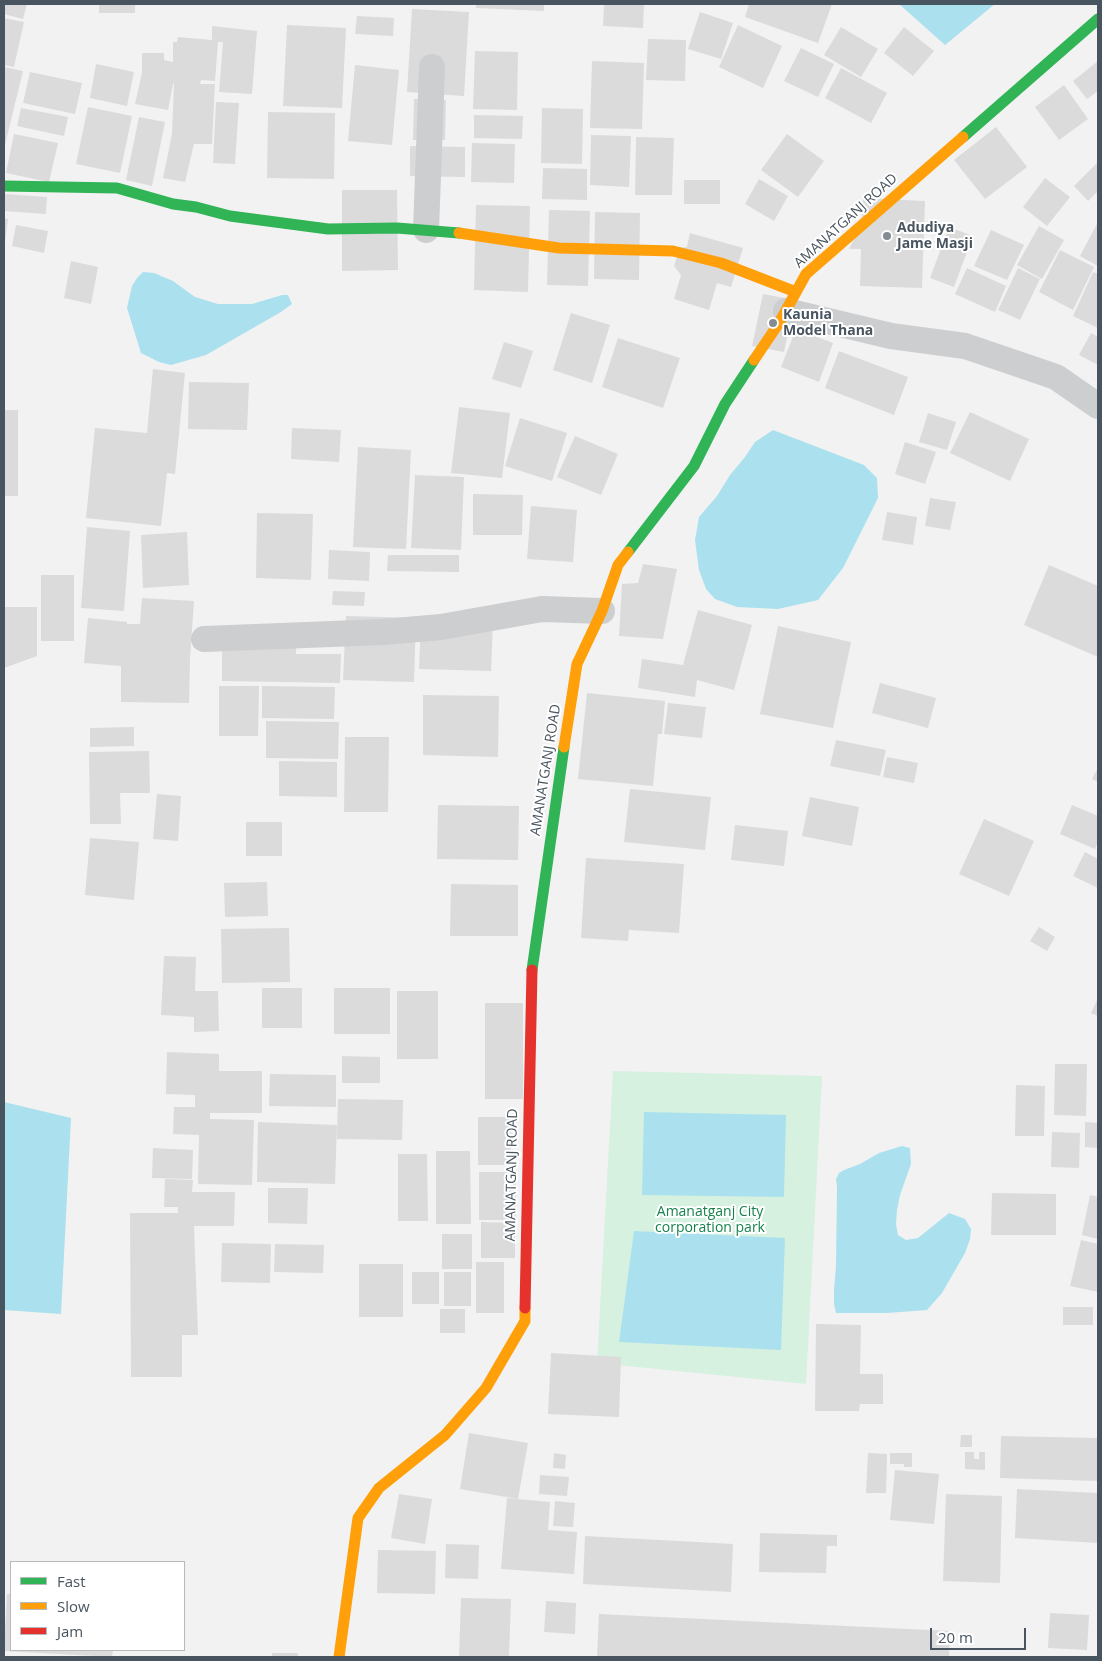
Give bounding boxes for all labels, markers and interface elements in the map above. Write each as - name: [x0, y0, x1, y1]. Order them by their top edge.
- street label: AMANATGANJ ROAD: [791, 170, 901, 272]
- place label: Adudiya Jame Masji: [897, 220, 973, 252]
- marker: Adudiya Jame Masji: [881, 230, 893, 242]
- place label: Kaunia Model Thana: [783, 307, 873, 340]
- marker: Kaunia Model Thana: [767, 317, 779, 329]
- street label: AMANATGANJ ROAD: [527, 703, 565, 837]
- street label: AMANATGANJ ROAD: [502, 1108, 522, 1242]
- park label: Amanatganj City corporation park: [655, 1204, 765, 1236]
- legend: [10, 1561, 185, 1651]
- text: Fast: [57, 1571, 86, 1591]
- text: Slow: [57, 1596, 90, 1616]
- scale bar: [932, 1618, 1028, 1650]
- text: Jam: [57, 1621, 83, 1641]
- text: 20 m: [938, 1627, 973, 1647]

